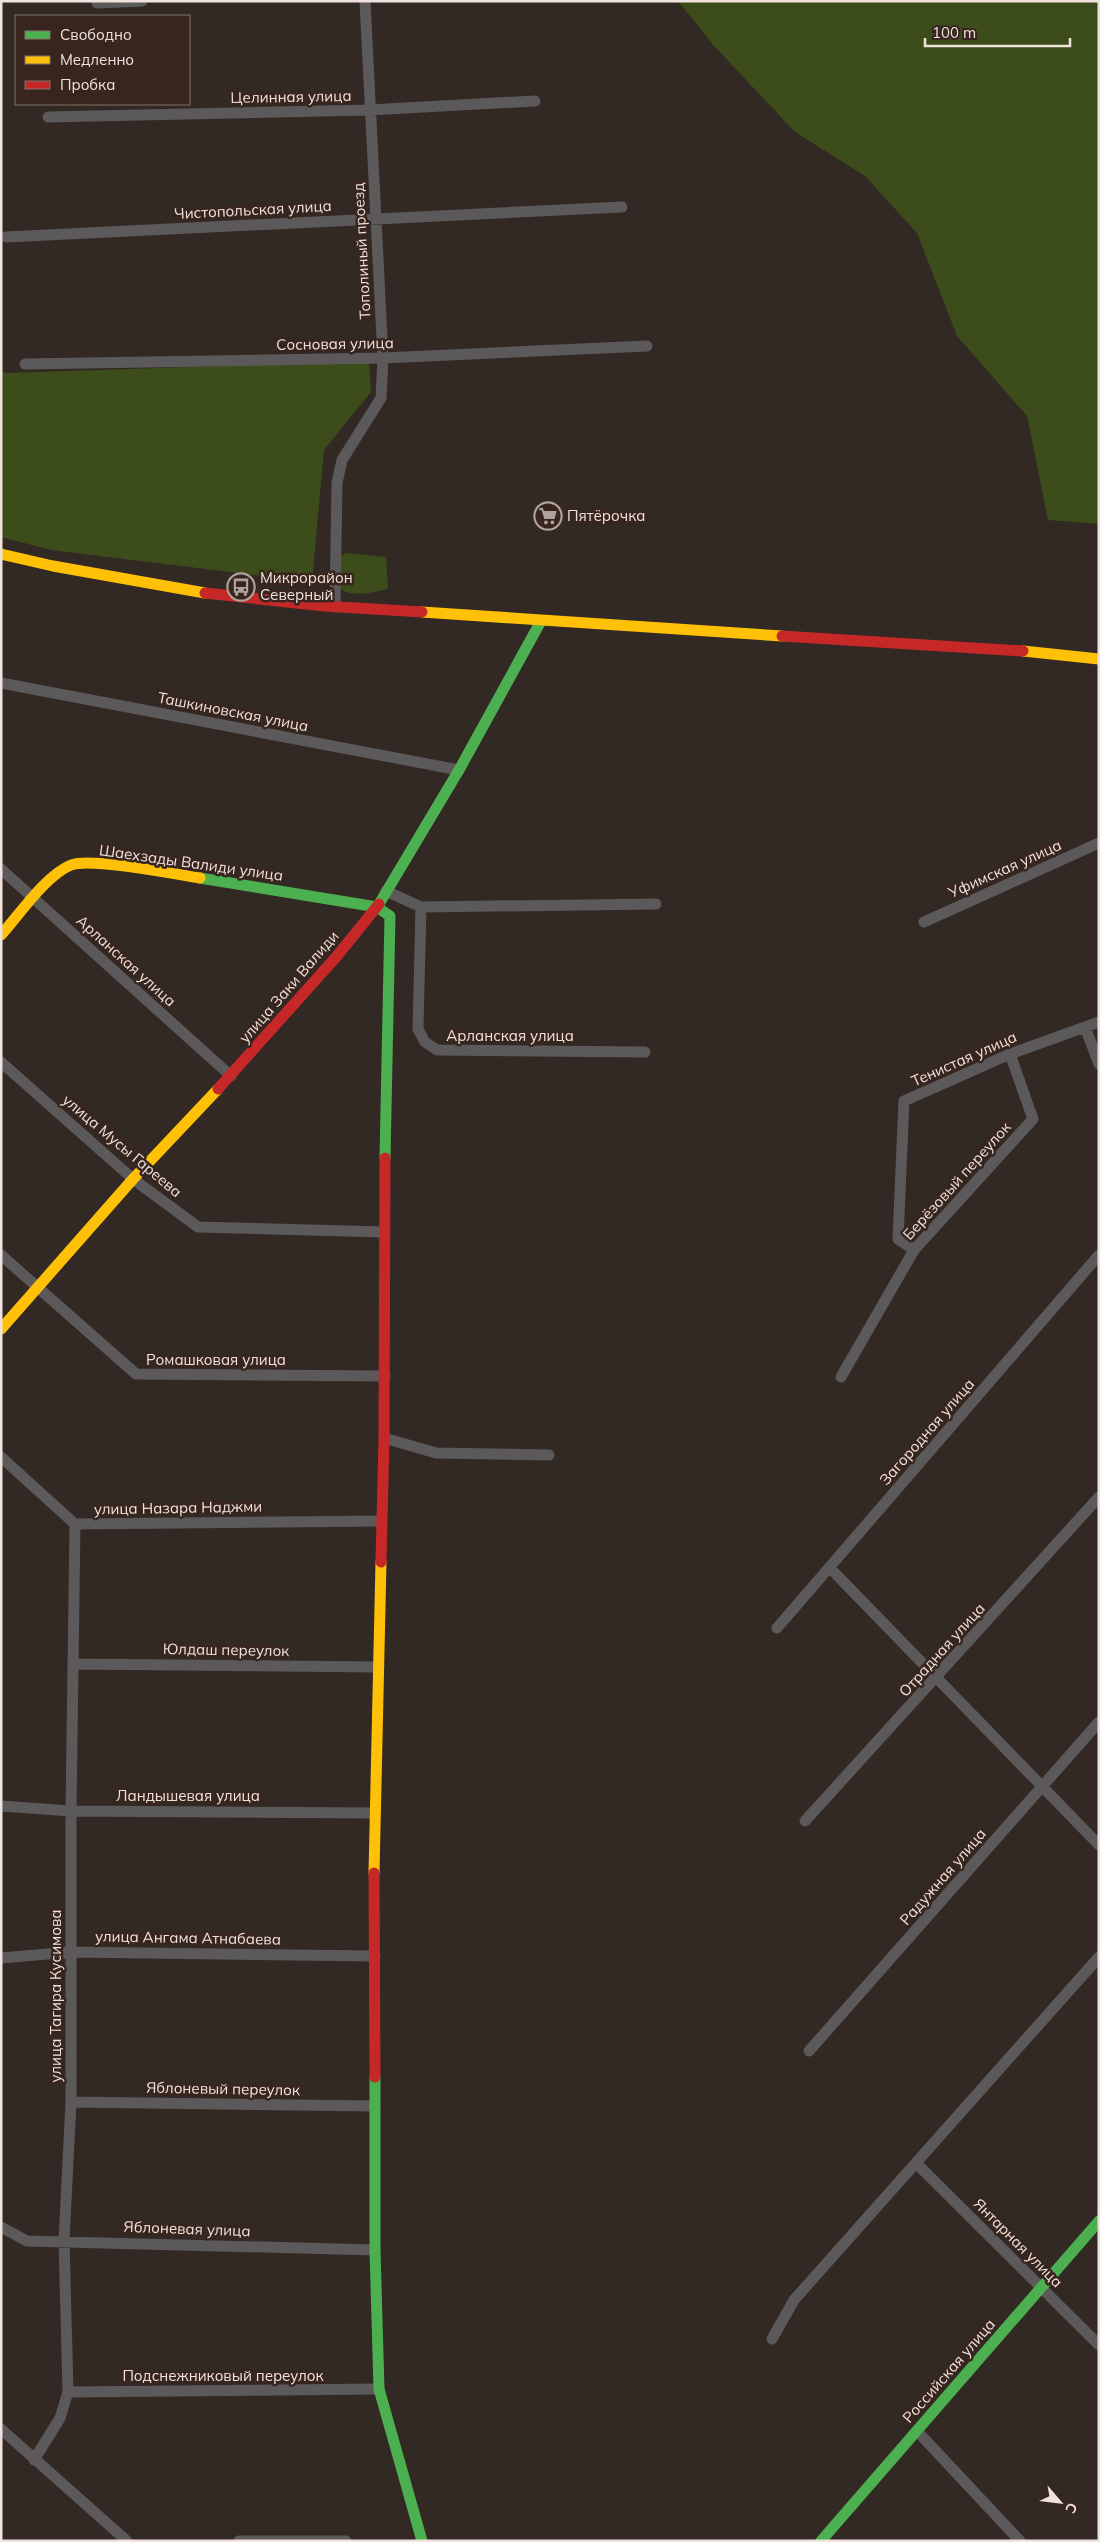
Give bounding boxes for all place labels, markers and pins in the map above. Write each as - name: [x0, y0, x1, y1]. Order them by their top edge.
- supermarket icon: Пятёрочка: [533, 501, 563, 531]
- place label: Пятёрочка: [567, 506, 645, 525]
- place label: Микрорайон Северный: [260, 568, 353, 604]
- bus stop icon: Микрорайон Северный: [226, 572, 256, 602]

